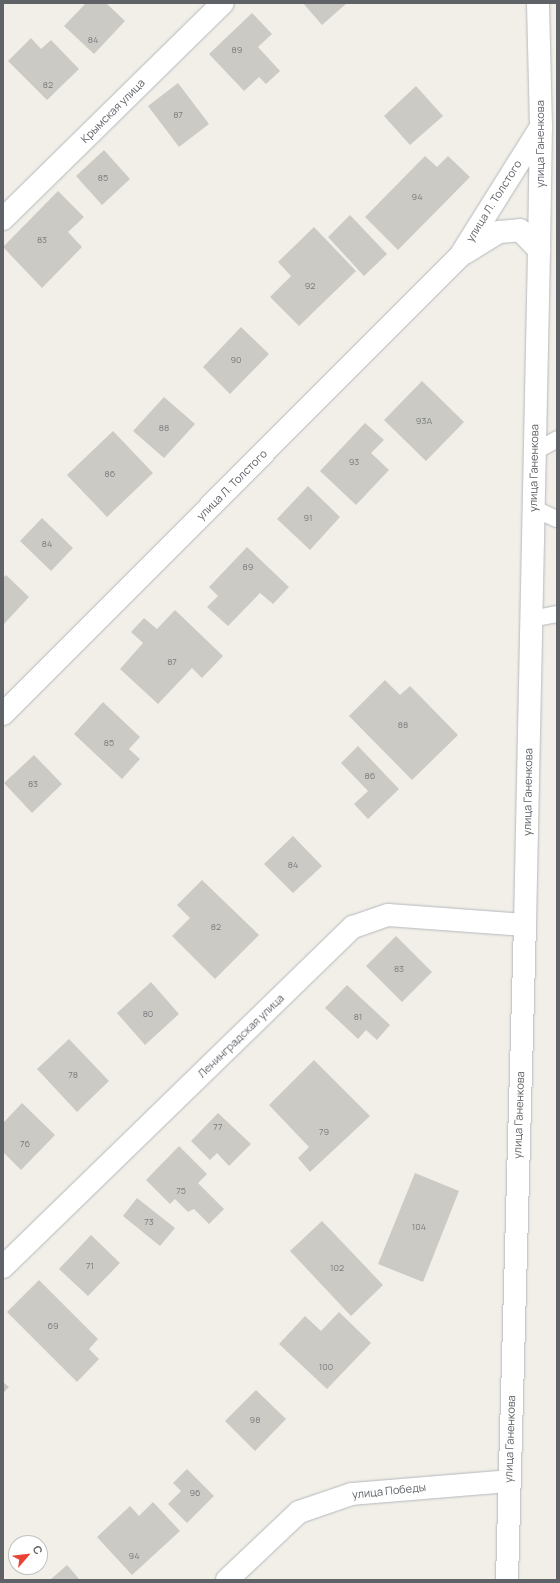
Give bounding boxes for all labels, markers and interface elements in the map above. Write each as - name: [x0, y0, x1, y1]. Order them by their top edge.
- house number: 84: [88, 35, 98, 45]
- house number: 89: [232, 45, 242, 55]
- street label: Крымская улица: [78, 76, 148, 146]
- house number: 82: [43, 80, 53, 90]
- street label: улица Ганенкова: [533, 100, 547, 188]
- house number: 87: [173, 110, 183, 120]
- street label: улица Л. Толстого: [464, 158, 524, 244]
- house number: 85: [98, 173, 108, 183]
- house number: 94: [412, 192, 422, 202]
- house number: 83: [37, 235, 47, 245]
- house number: 92: [305, 281, 315, 291]
- house number: 90: [230, 355, 242, 365]
- house number: 93А: [416, 416, 432, 426]
- house number: 88: [159, 423, 169, 433]
- street label: улица Ганенкова: [527, 424, 541, 512]
- street label: улица Л. Толстого: [194, 447, 270, 523]
- house number: 93: [349, 457, 359, 467]
- house number: 86: [105, 469, 115, 479]
- house number: 91: [303, 513, 313, 523]
- house number: 84: [42, 539, 52, 549]
- house number: 89: [243, 562, 253, 572]
- house number: 87: [167, 657, 177, 667]
- house number: 88: [398, 720, 408, 730]
- house number: 85: [104, 738, 114, 748]
- street label: улица Ганенкова: [521, 748, 535, 836]
- house number: 86: [365, 771, 375, 781]
- house number: 83: [28, 779, 38, 789]
- house number: 84: [288, 860, 298, 870]
- house number: 82: [211, 922, 221, 932]
- house number: 83: [394, 964, 404, 974]
- street label: Ленинградская улица: [195, 991, 287, 1081]
- house number: 80: [143, 1009, 153, 1019]
- house number: 81: [354, 1012, 362, 1022]
- house number: 78: [68, 1070, 78, 1080]
- street label: улица Ганенкова: [511, 1071, 527, 1159]
- house number: 77: [213, 1122, 223, 1132]
- house number: 79: [319, 1127, 329, 1137]
- house number: 76: [20, 1139, 30, 1149]
- house number: 75: [176, 1186, 186, 1196]
- house number: 73: [144, 1217, 154, 1227]
- house number: 104: [412, 1222, 426, 1232]
- house number: 71: [86, 1261, 94, 1271]
- house number: 102: [330, 1263, 344, 1273]
- house number: 69: [47, 1321, 59, 1331]
- house number: 100: [319, 1362, 333, 1372]
- street label: улица Ганенкова: [502, 1395, 518, 1483]
- house number: 98: [250, 1415, 260, 1425]
- street label: улица Победы: [351, 1481, 427, 1501]
- house number: 96: [189, 1488, 201, 1498]
- north arrow: [8, 1535, 48, 1575]
- text: С: [30, 1542, 47, 1557]
- house number: 94: [129, 1551, 139, 1561]

